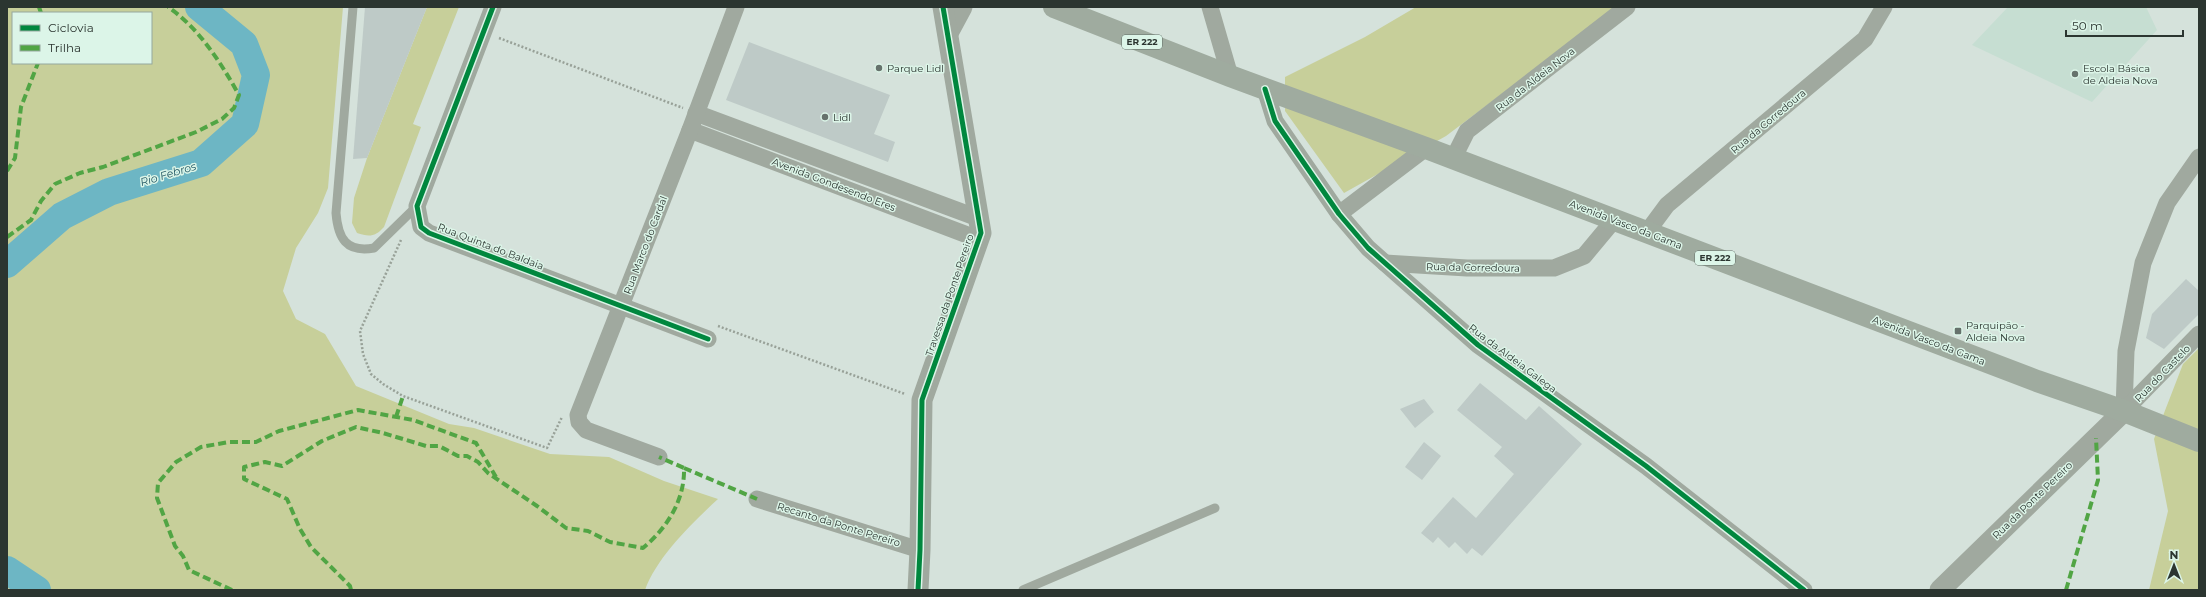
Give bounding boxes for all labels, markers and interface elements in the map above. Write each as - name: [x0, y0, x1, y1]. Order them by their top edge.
- legend: [12, 12, 152, 64]
- scale bar: [2066, 12, 2183, 38]
- text: 50 m: [2072, 18, 2103, 33]
- text: Ciclovia: [48, 20, 94, 35]
- road number: ER 222: [1122, 35, 1162, 49]
- text: Trilha: [48, 40, 81, 55]
- street label: Rua da Aldeia Nova: [1493, 44, 1578, 114]
- place label: Parque Lidl: [887, 62, 944, 75]
- place label: Escola Básica de Aldeia Nova: [2083, 62, 2158, 87]
- marker: Parque Lidl: [874, 63, 884, 73]
- marker: Escola Básica de Aldeia Nova: [2070, 69, 2080, 79]
- street label: Rua da Corredoura: [1728, 86, 1809, 157]
- place label: Lidl: [833, 111, 851, 124]
- marker: Lidl: [820, 112, 830, 122]
- street label: Avenida Gondesendo Eres: [770, 155, 898, 214]
- water label: Rio Febros: [138, 159, 198, 189]
- street label: Rua Marco do Cardal: [621, 194, 670, 296]
- street label: Avenida Vasco da Gama: [1567, 197, 1684, 252]
- street label: Rua Quinta do Baldaia: [436, 220, 546, 273]
- street label: Travessa da Ponte Pereiro: [922, 232, 977, 358]
- road number: ER 222: [1695, 251, 1735, 265]
- street label: Rua da Corredoura: [1426, 260, 1520, 275]
- street label: Avenida Vasco da Gama: [1870, 313, 1987, 368]
- place label: Parquipão - Aldeia Nova: [1966, 319, 2025, 344]
- street label: Rua da Aldeia Galega: [1466, 321, 1559, 396]
- marker: Parquipão - Aldeia Nova: [1953, 326, 1963, 336]
- street label: Rua do Castelo: [2132, 342, 2193, 405]
- street label: Rua da Ponte Pereiro: [1990, 459, 2075, 542]
- street label: Recanto da Ponte Pereiro: [776, 500, 902, 549]
- north arrow: [2154, 545, 2194, 585]
- text: N: [2170, 548, 2178, 562]

